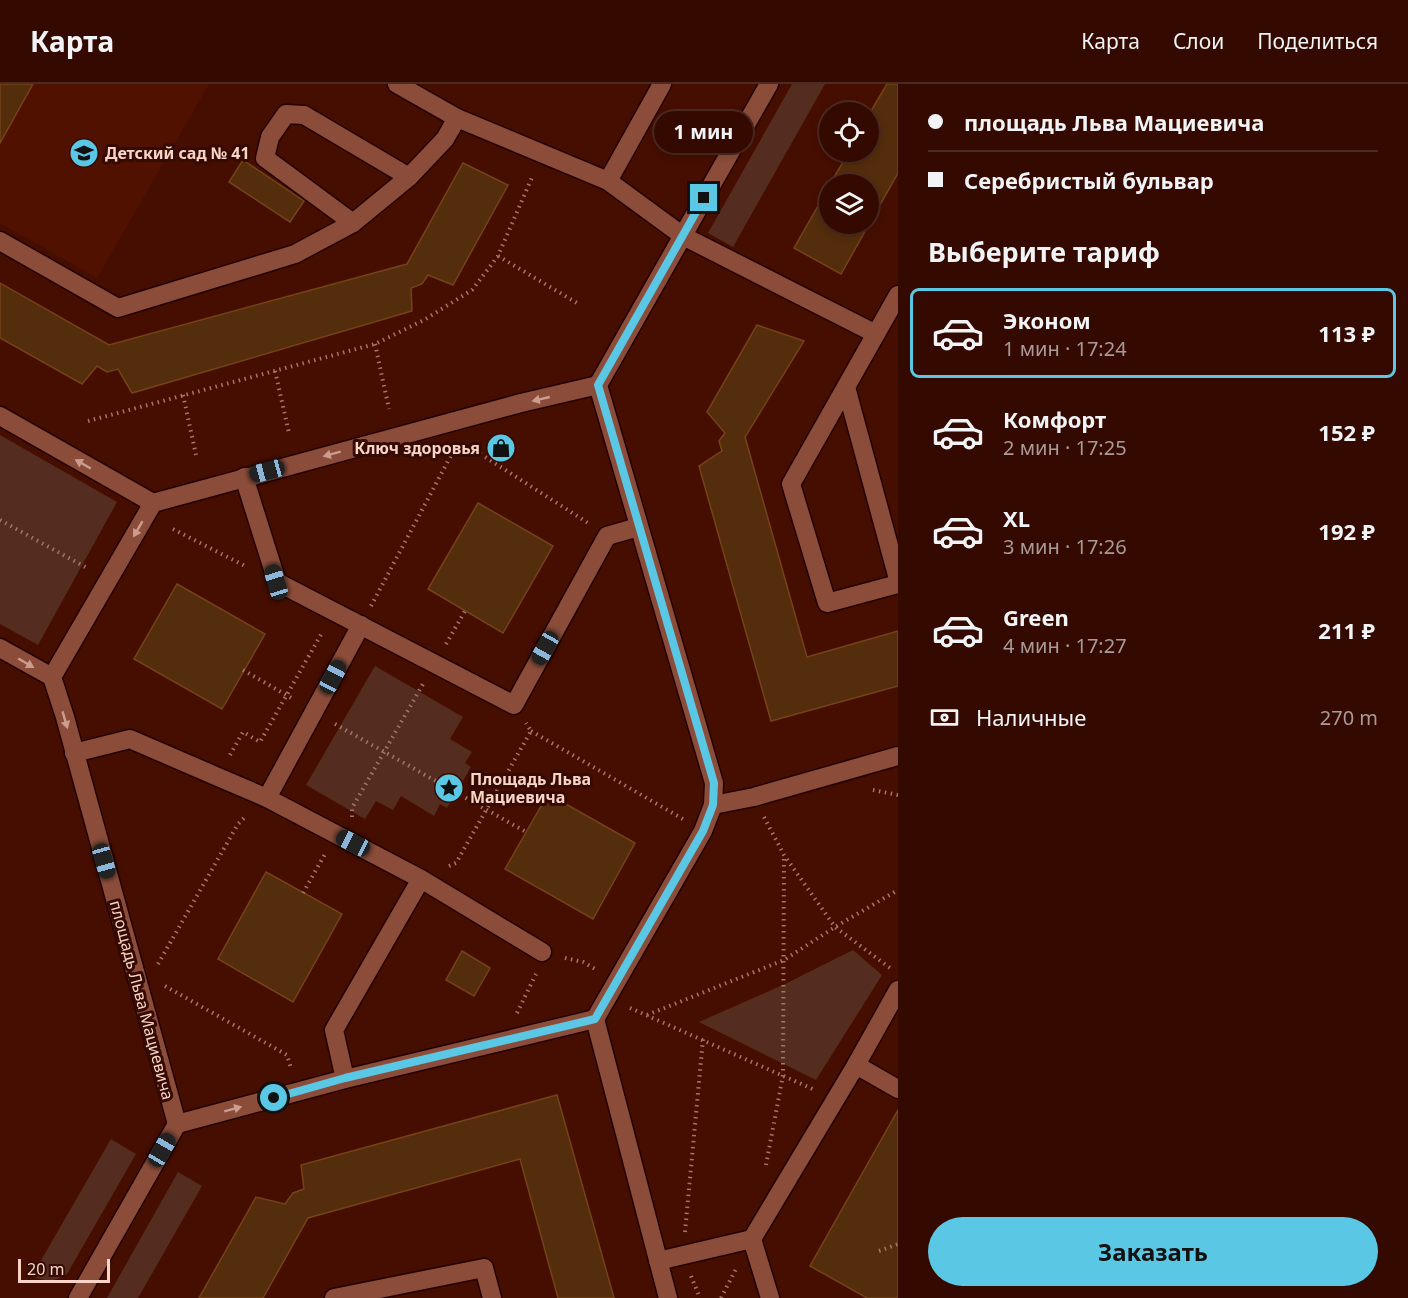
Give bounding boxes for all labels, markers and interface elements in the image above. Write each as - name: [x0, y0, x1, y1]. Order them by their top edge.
- text: Карта: [30, 22, 114, 60]
- text: Карта: [1081, 27, 1140, 55]
- text: Слои: [1173, 27, 1224, 55]
- text: Поделиться: [1257, 27, 1378, 55]
- map controls: [819, 102, 879, 234]
- button: locate: [819, 102, 879, 162]
- text: площадь Льва Мациевича: [964, 107, 1264, 137]
- callout: 1 мин: [654, 111, 754, 153]
- text: 1 мин: [674, 118, 733, 145]
- school or university icon: Детский сад № 41: [68, 137, 100, 169]
- place label: Детский сад № 41: [105, 142, 250, 164]
- text: Серебристый бульвар: [964, 165, 1214, 195]
- button: layers: [819, 174, 879, 234]
- route end: [690, 184, 717, 211]
- text: Выберите тариф: [928, 233, 1160, 270]
- text: Эконом: [1003, 305, 1091, 335]
- icon: car: [931, 306, 985, 360]
- text: 113 ₽: [1318, 318, 1375, 348]
- text: 1 мин · 17:24: [1003, 335, 1127, 362]
- one-way arrow: [532, 394, 550, 404]
- text: Комфорт: [1003, 404, 1106, 434]
- icon: car: [931, 405, 985, 459]
- text: 152 ₽: [1318, 417, 1375, 447]
- shop icon: Ключ здоровья: [485, 432, 517, 464]
- text: 2 мин · 17:25: [1003, 434, 1127, 461]
- place label: Ключ здоровья: [354, 437, 480, 459]
- one-way arrow: [323, 449, 341, 459]
- car: [247, 458, 287, 484]
- one-way arrow: [75, 459, 92, 469]
- text: XL: [1003, 503, 1030, 533]
- icon: car: [931, 504, 985, 558]
- text: 192 ₽: [1318, 516, 1375, 546]
- one-way arrow: [133, 521, 143, 538]
- text: 3 мин · 17:26: [1003, 533, 1127, 560]
- car: [262, 562, 290, 602]
- text: Green: [1003, 602, 1069, 632]
- icon: car: [931, 603, 985, 657]
- text: 211 ₽: [1318, 615, 1375, 645]
- car: [528, 628, 562, 668]
- text: 4 мин · 17:27: [1003, 632, 1127, 659]
- one-way arrow: [18, 657, 34, 668]
- car: [317, 657, 349, 697]
- icon: cash: [928, 701, 961, 734]
- text: Наличные: [976, 702, 1086, 732]
- text: 270 m: [1320, 704, 1378, 731]
- one-way arrow: [61, 710, 71, 729]
- place label: Площадь Льва Мациевича: [470, 768, 591, 808]
- place icon: Площадь Льва Мациевича: [433, 772, 465, 804]
- car: [333, 827, 373, 859]
- car: [90, 841, 118, 881]
- street label: площадь Льва Мациевича: [105, 898, 179, 1102]
- route start: [260, 1084, 287, 1111]
- one-way arrow: [224, 1104, 242, 1113]
- car: [145, 1130, 179, 1170]
- button: Заказать: [928, 1217, 1378, 1286]
- scale bar: [18, 1256, 110, 1284]
- text: 20 m: [27, 1258, 64, 1280]

